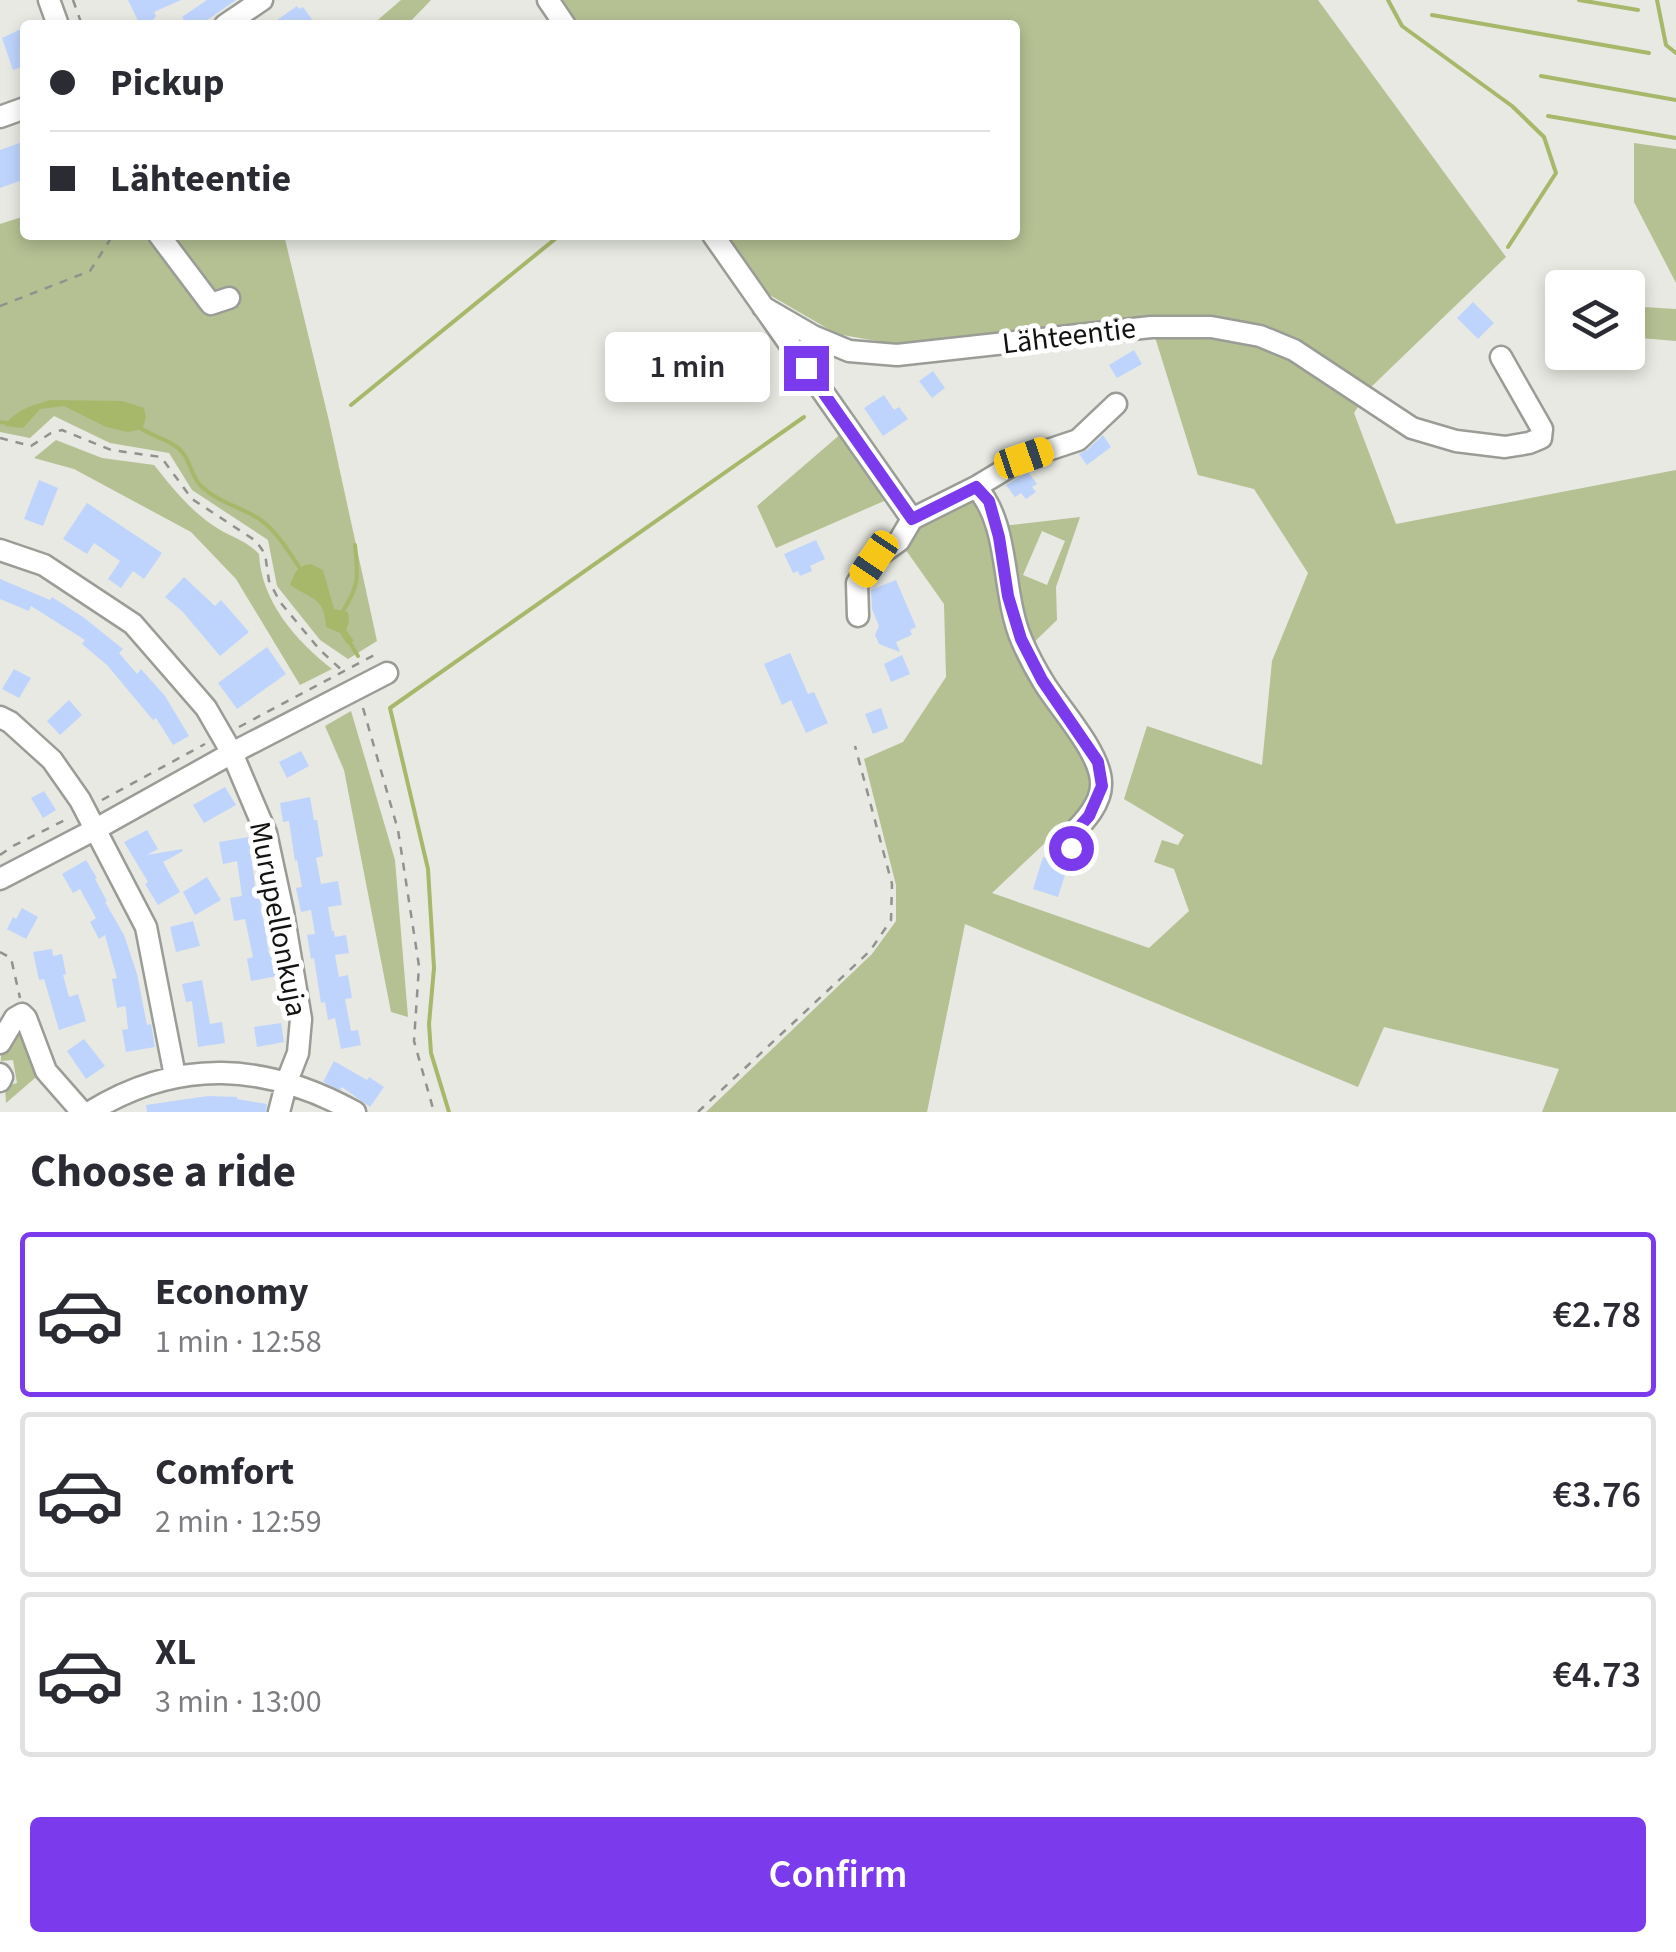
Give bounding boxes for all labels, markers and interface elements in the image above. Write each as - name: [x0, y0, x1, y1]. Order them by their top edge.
- text: Pickup: [110, 56, 224, 110]
- text: Lähteentie: [110, 152, 291, 206]
- map controls: [1545, 270, 1645, 370]
- button: layers: [1545, 270, 1645, 370]
- street label: Lähteentie: [1000, 306, 1138, 366]
- callout: 1 min: [606, 333, 771, 403]
- text: 1 min: [649, 344, 726, 390]
- route end: [784, 346, 829, 391]
- car: [991, 434, 1057, 482]
- car: [845, 526, 903, 592]
- street label: Murupellonkuja: [238, 818, 318, 1020]
- route start: [1049, 826, 1094, 871]
- text: Choose a ride: [30, 1140, 296, 1204]
- text: Economy: [155, 1265, 308, 1319]
- icon: car: [35, 1270, 125, 1360]
- text: €2.78: [1553, 1288, 1641, 1342]
- text: 1 min · 12:58: [155, 1319, 322, 1365]
- text: Comfort: [155, 1445, 294, 1499]
- icon: car: [35, 1450, 125, 1540]
- text: €3.76: [1553, 1468, 1641, 1522]
- text: 2 min · 12:59: [155, 1499, 322, 1545]
- text: XL: [155, 1625, 196, 1679]
- icon: car: [35, 1630, 125, 1720]
- text: €4.73: [1553, 1648, 1641, 1702]
- text: 3 min · 13:00: [155, 1679, 322, 1725]
- button: Confirm: [30, 1817, 1646, 1932]

